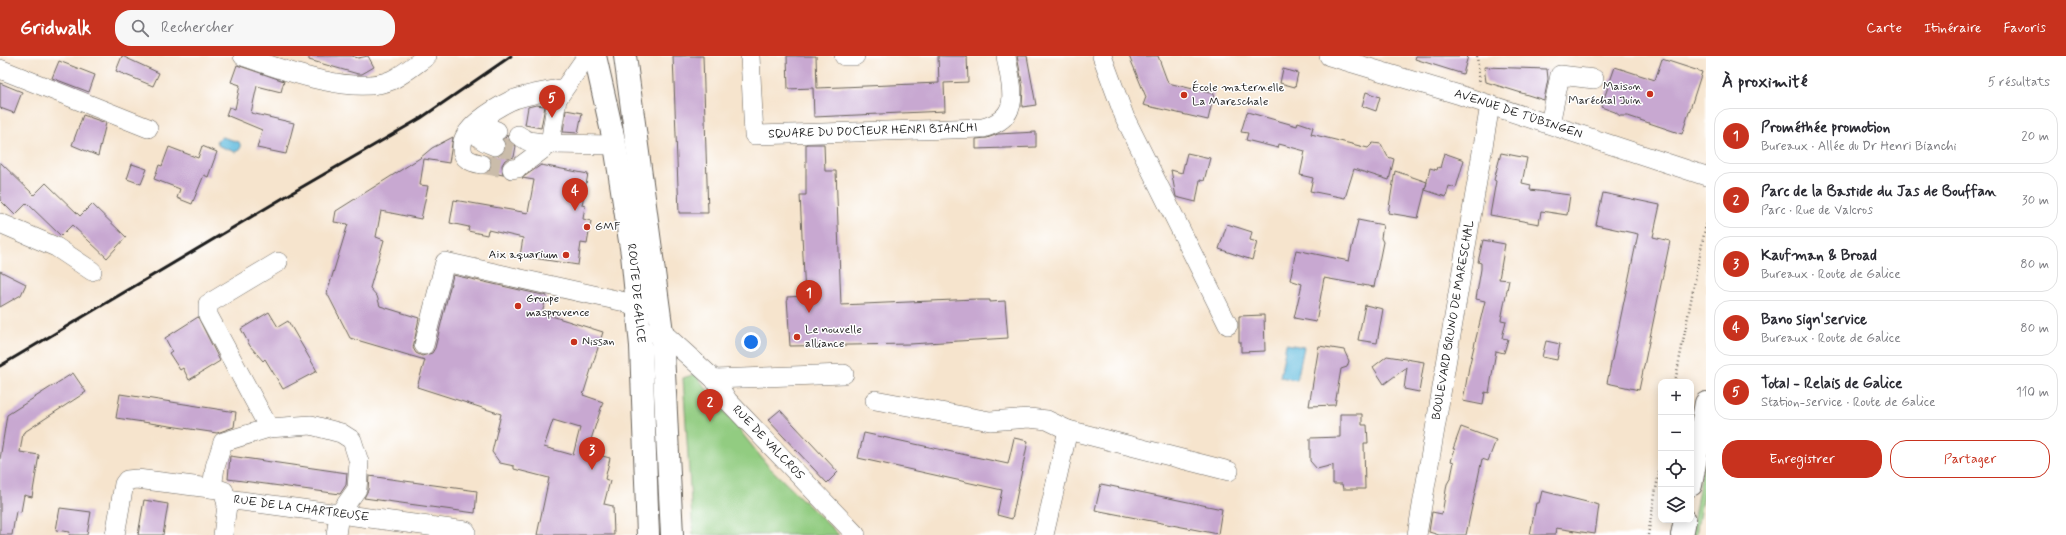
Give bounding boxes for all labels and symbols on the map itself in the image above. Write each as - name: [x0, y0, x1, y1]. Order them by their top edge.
- place label: Maison Maréchal Juin: [1568, 79, 1643, 109]
- place label: École maternelle La Mareschale: [1192, 80, 1285, 110]
- pin: 5: [539, 85, 565, 118]
- street label: AVENUE DE TÜBINGEN: [1452, 86, 1584, 143]
- marker: Maison Maréchal Juin: [1645, 89, 1655, 99]
- marker: École maternelle La Mareschale: [1179, 90, 1189, 100]
- street label: SQUARE DU DOCTEUR HENRI BIANCHI: [768, 120, 978, 143]
- pin: 4: [562, 178, 588, 211]
- place label: GMF: [595, 219, 621, 235]
- street label: BOULEVARD BRUNO DE MARESCHAL: [1429, 219, 1478, 421]
- marker: GMF: [582, 222, 592, 232]
- street label: ROUTE DE GALICE: [622, 243, 649, 344]
- place label: Aix aquarium: [489, 247, 558, 263]
- marker: Aix aquarium: [561, 250, 571, 260]
- pin: 1: [796, 280, 822, 313]
- place label: Groupe masprovence: [526, 291, 590, 321]
- marker: Groupe masprovence: [513, 301, 523, 311]
- place label: Le nouvelle alliance: [805, 322, 862, 352]
- your location: [741, 332, 761, 352]
- marker: Le nouvelle alliance: [792, 332, 802, 342]
- place label: Nissan: [582, 334, 615, 350]
- marker: Nissan: [569, 337, 579, 347]
- pin: 2: [697, 389, 723, 422]
- street label: RUE DE VALCROS: [729, 402, 807, 484]
- pin: 3: [579, 437, 605, 470]
- street label: RUE DE LA CHARTREUSE: [233, 492, 371, 526]

